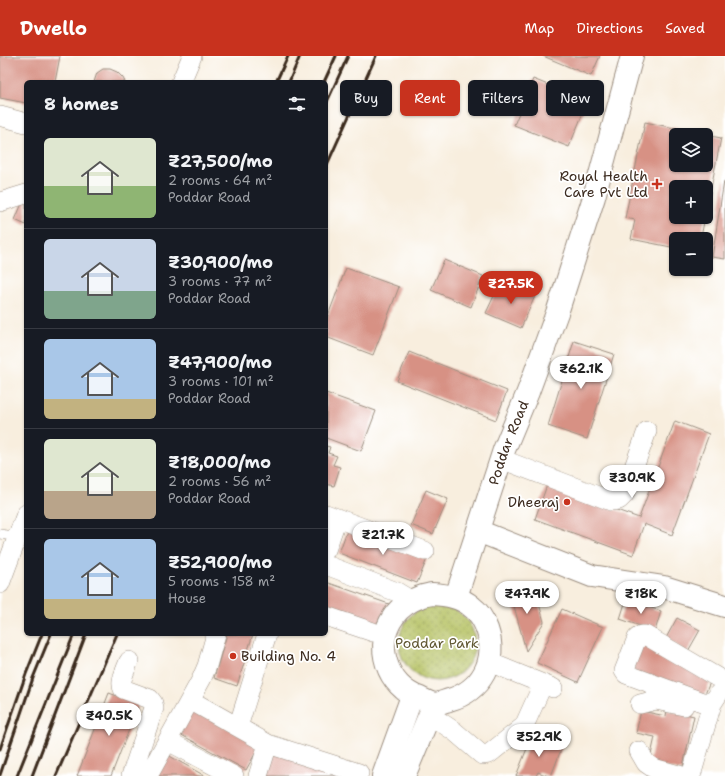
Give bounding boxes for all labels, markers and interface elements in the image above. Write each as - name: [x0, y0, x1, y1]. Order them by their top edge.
- text: Dwello: [20, 16, 87, 41]
- text: Map: [525, 19, 555, 37]
- text: Directions: [577, 19, 643, 37]
- text: Saved: [665, 19, 705, 37]
- chip: Buy: [340, 80, 392, 116]
- chip: Rent: [400, 80, 460, 116]
- chip: Filters: [468, 80, 538, 116]
- chip: New: [546, 80, 604, 116]
- text: 8 homes: [44, 93, 119, 115]
- icon: filters: [286, 93, 308, 115]
- map controls: [669, 128, 713, 276]
- button: layers: [669, 128, 713, 172]
- text: ₹27,500/mo: [168, 150, 273, 172]
- icon: home: [76, 154, 124, 202]
- place label: Royal Health Care Pvt Ltd: [559, 167, 648, 201]
- text: 2 rooms · 64 m²: [168, 172, 272, 189]
- marker: Royal Health Care Pvt Ltd: [651, 178, 663, 190]
- button: +: [669, 180, 713, 224]
- text: Poddar Road: [168, 189, 251, 206]
- button: −: [669, 232, 713, 276]
- text: ₹30,900/mo: [168, 251, 273, 273]
- icon: home: [76, 255, 124, 303]
- pin: ₹27.5K: [478, 271, 544, 305]
- text: 3 rooms · 77 m²: [168, 273, 272, 290]
- text: ₹27.5K: [488, 275, 534, 292]
- text: Poddar Road: [168, 290, 251, 307]
- text: ₹47,900/mo: [168, 351, 272, 373]
- icon: home: [76, 355, 124, 403]
- pin: ₹62.1K: [548, 356, 614, 390]
- text: ₹62.1K: [559, 360, 603, 377]
- text: 3 rooms · 101 m²: [168, 373, 274, 390]
- text: Poddar Road: [168, 390, 251, 407]
- street label: Poddar Road: [484, 398, 533, 487]
- text: ₹18,000/mo: [168, 451, 271, 473]
- icon: home: [76, 455, 124, 503]
- pin: ₹30.9K: [599, 465, 665, 499]
- text: ₹30.9K: [609, 469, 655, 486]
- text: 2 rooms · 56 m²: [168, 473, 271, 490]
- text: Poddar Road: [168, 490, 251, 507]
- place label: Dheeraj: [508, 493, 559, 511]
- marker: Dheeraj: [562, 497, 572, 507]
- pin: ₹21.7K: [350, 522, 416, 556]
- text: ₹21.7K: [361, 526, 405, 543]
- text: ₹52,900/mo: [168, 551, 272, 573]
- icon: home: [76, 555, 124, 603]
- text: 5 rooms · 158 m²: [168, 573, 275, 590]
- pin: ₹47.9K: [494, 581, 560, 615]
- pin: ₹18K: [617, 581, 665, 615]
- text: ₹47.9K: [504, 585, 550, 602]
- text: ₹18K: [625, 585, 657, 602]
- text: House: [168, 590, 206, 607]
- park label: Poddar Park: [395, 634, 479, 652]
- place label: Building No. 4: [241, 647, 336, 665]
- marker: Building No. 4: [228, 651, 238, 661]
- pin: ₹40.5K: [76, 703, 142, 737]
- text: ₹40.5K: [85, 707, 133, 724]
- pin: ₹52.9K: [506, 724, 572, 758]
- text: ₹52.9K: [516, 728, 562, 745]

